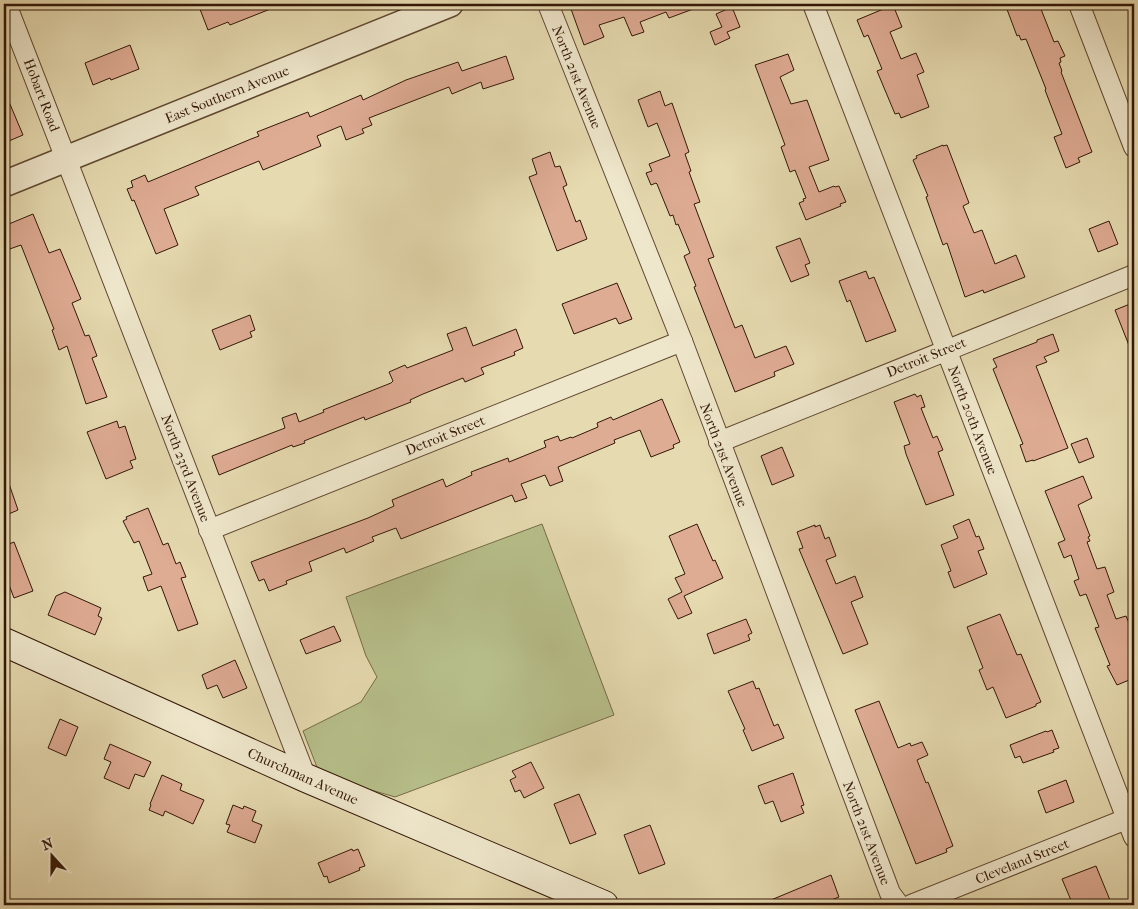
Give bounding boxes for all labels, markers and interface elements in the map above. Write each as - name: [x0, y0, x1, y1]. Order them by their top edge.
- street label: North 21st Avenue: [548, 23, 605, 131]
- street label: Hobart Road: [20, 56, 63, 134]
- street label: East Southern Avenue: [163, 62, 292, 127]
- street label: Detroit Street: [884, 334, 969, 381]
- street label: North 20th Avenue: [944, 363, 1001, 477]
- street label: North 21st Avenue: [696, 401, 751, 510]
- street label: North 23rd Avenue: [157, 412, 214, 524]
- street label: Detroit Street: [403, 412, 488, 459]
- street label: Churchman Avenue: [245, 744, 361, 809]
- street label: North 21st Avenue: [839, 779, 894, 888]
- north arrow: [28, 832, 78, 882]
- text: N: [40, 834, 56, 854]
- street label: Cleveland Street: [973, 835, 1072, 888]

